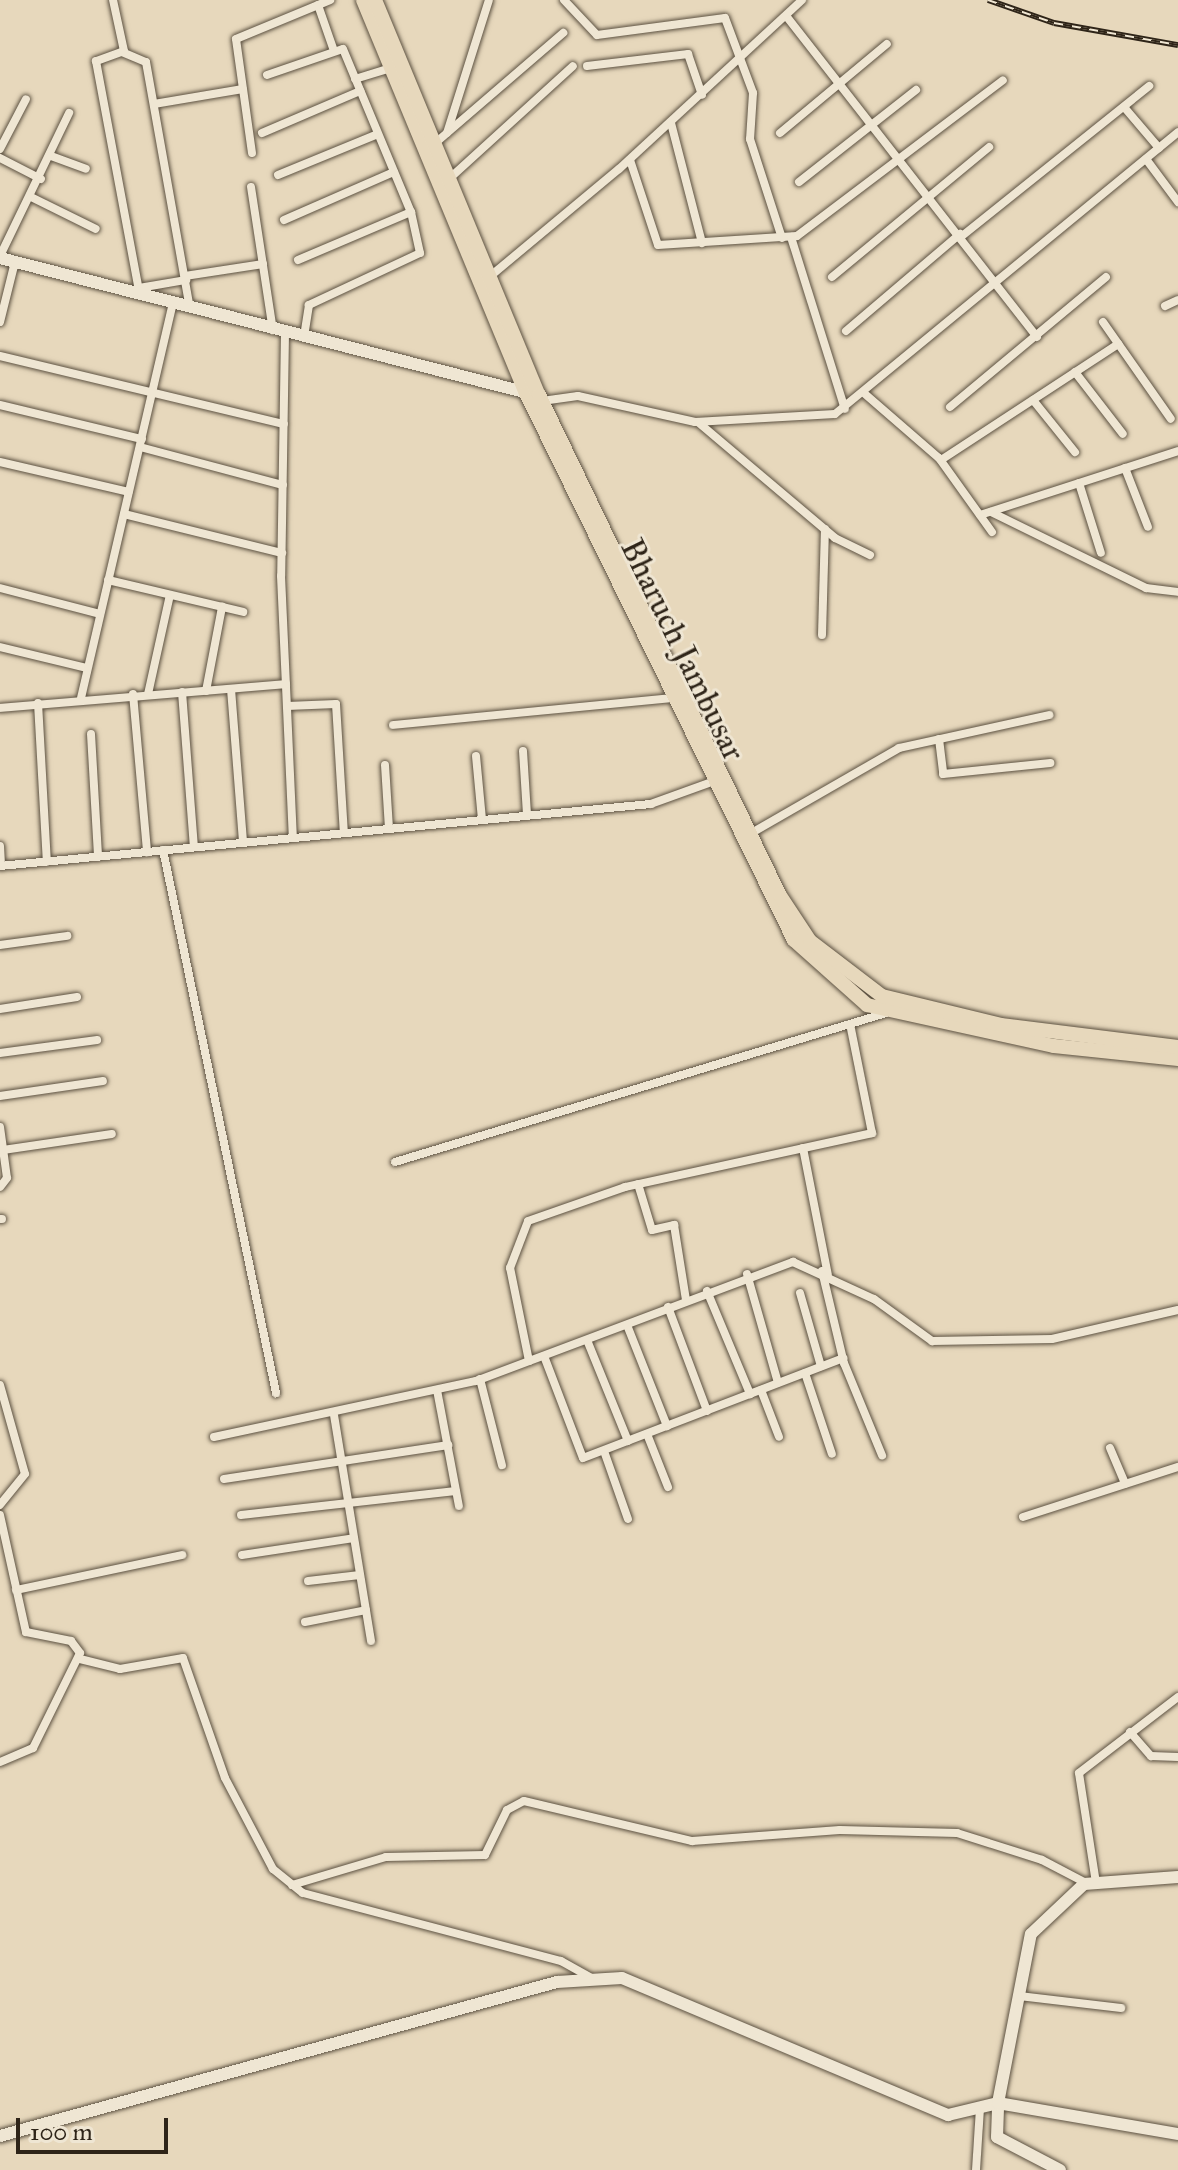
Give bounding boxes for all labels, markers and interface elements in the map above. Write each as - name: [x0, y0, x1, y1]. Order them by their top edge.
- street label: Bharuch Jambusar: [612, 533, 752, 767]
- scale bar: [20, 2102, 172, 2152]
- text: 100 m: [30, 2117, 93, 2147]

